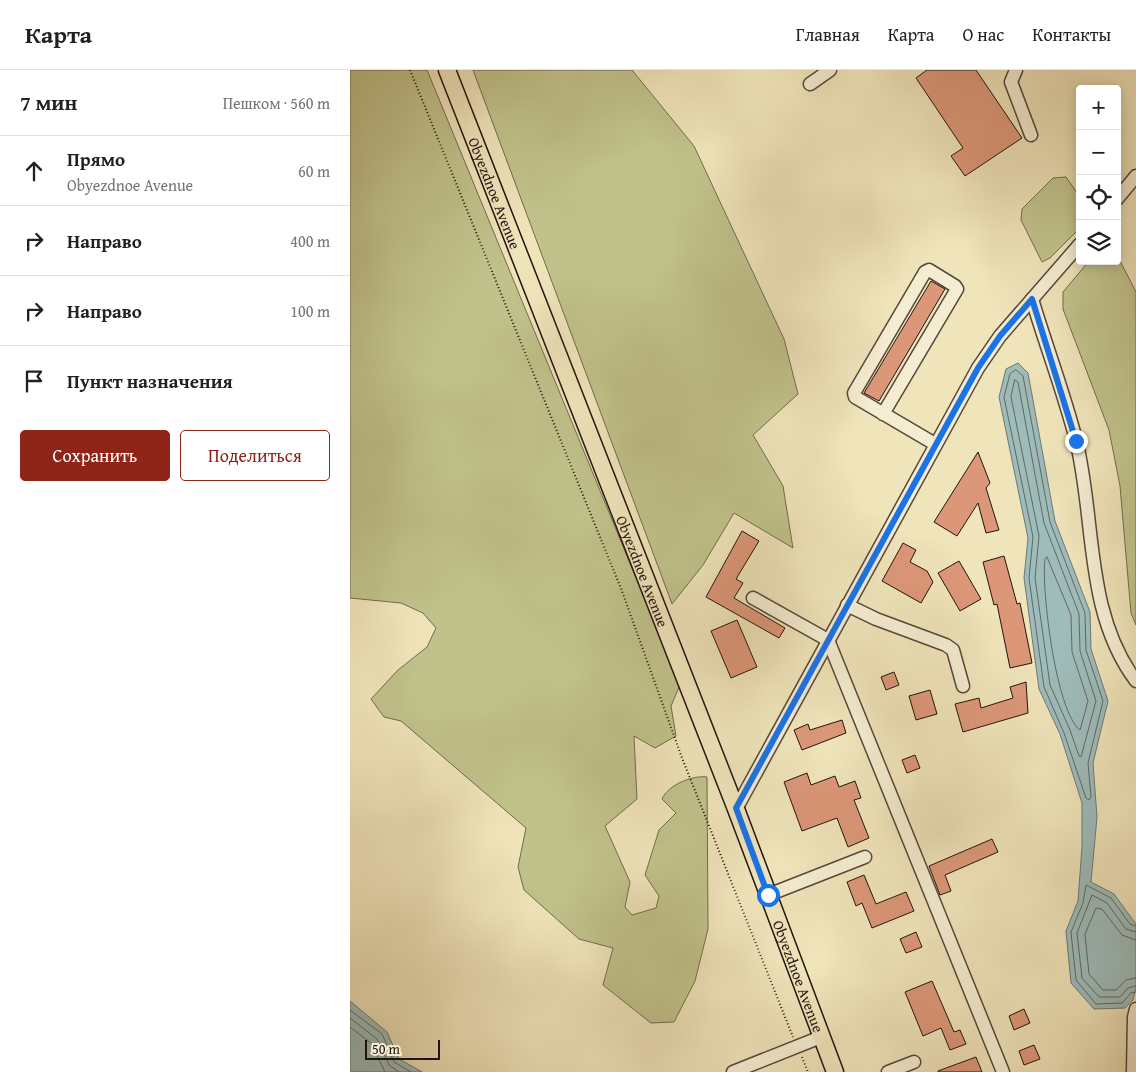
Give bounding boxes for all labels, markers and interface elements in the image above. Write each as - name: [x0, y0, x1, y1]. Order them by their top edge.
- text: Карта: [25, 17, 92, 52]
- text: Главная: [796, 21, 860, 48]
- text: Карта: [888, 21, 934, 48]
- text: О нас: [962, 21, 1004, 48]
- text: Контакты: [1032, 21, 1111, 48]
- map controls: [1076, 85, 1121, 265]
- button: +: [1076, 85, 1121, 130]
- text: 7 мин: [20, 87, 77, 118]
- text: Пешком · 560 m: [223, 91, 330, 115]
- button: −: [1076, 130, 1121, 175]
- street label: Obyezdnoe Avenue: [464, 134, 526, 252]
- text: Прямо: [67, 145, 125, 173]
- icon: ahead: [20, 157, 48, 185]
- text: 60 m: [298, 159, 330, 183]
- text: Obyezdnoe Avenue: [67, 173, 193, 197]
- button: locate: [1076, 175, 1121, 220]
- button: layers: [1076, 220, 1121, 265]
- icon: right: [20, 227, 48, 255]
- text: Направо: [67, 227, 142, 255]
- text: 400 m: [290, 229, 330, 253]
- icon: right: [20, 297, 48, 325]
- text: Направо: [67, 297, 142, 325]
- text: 100 m: [290, 299, 330, 323]
- icon: arrive: [20, 367, 48, 395]
- text: Пункт назначения: [67, 367, 233, 395]
- button: Сохранить: [20, 430, 170, 481]
- button: Поделиться: [180, 430, 330, 481]
- route end: [1065, 430, 1088, 453]
- street label: Obyezdnoe Avenue: [612, 512, 674, 630]
- route start: [757, 884, 780, 907]
- street label: Obyezdnoe Avenue: [768, 917, 830, 1035]
- scale bar: [365, 1037, 440, 1060]
- text: 50 m: [372, 1039, 400, 1059]

